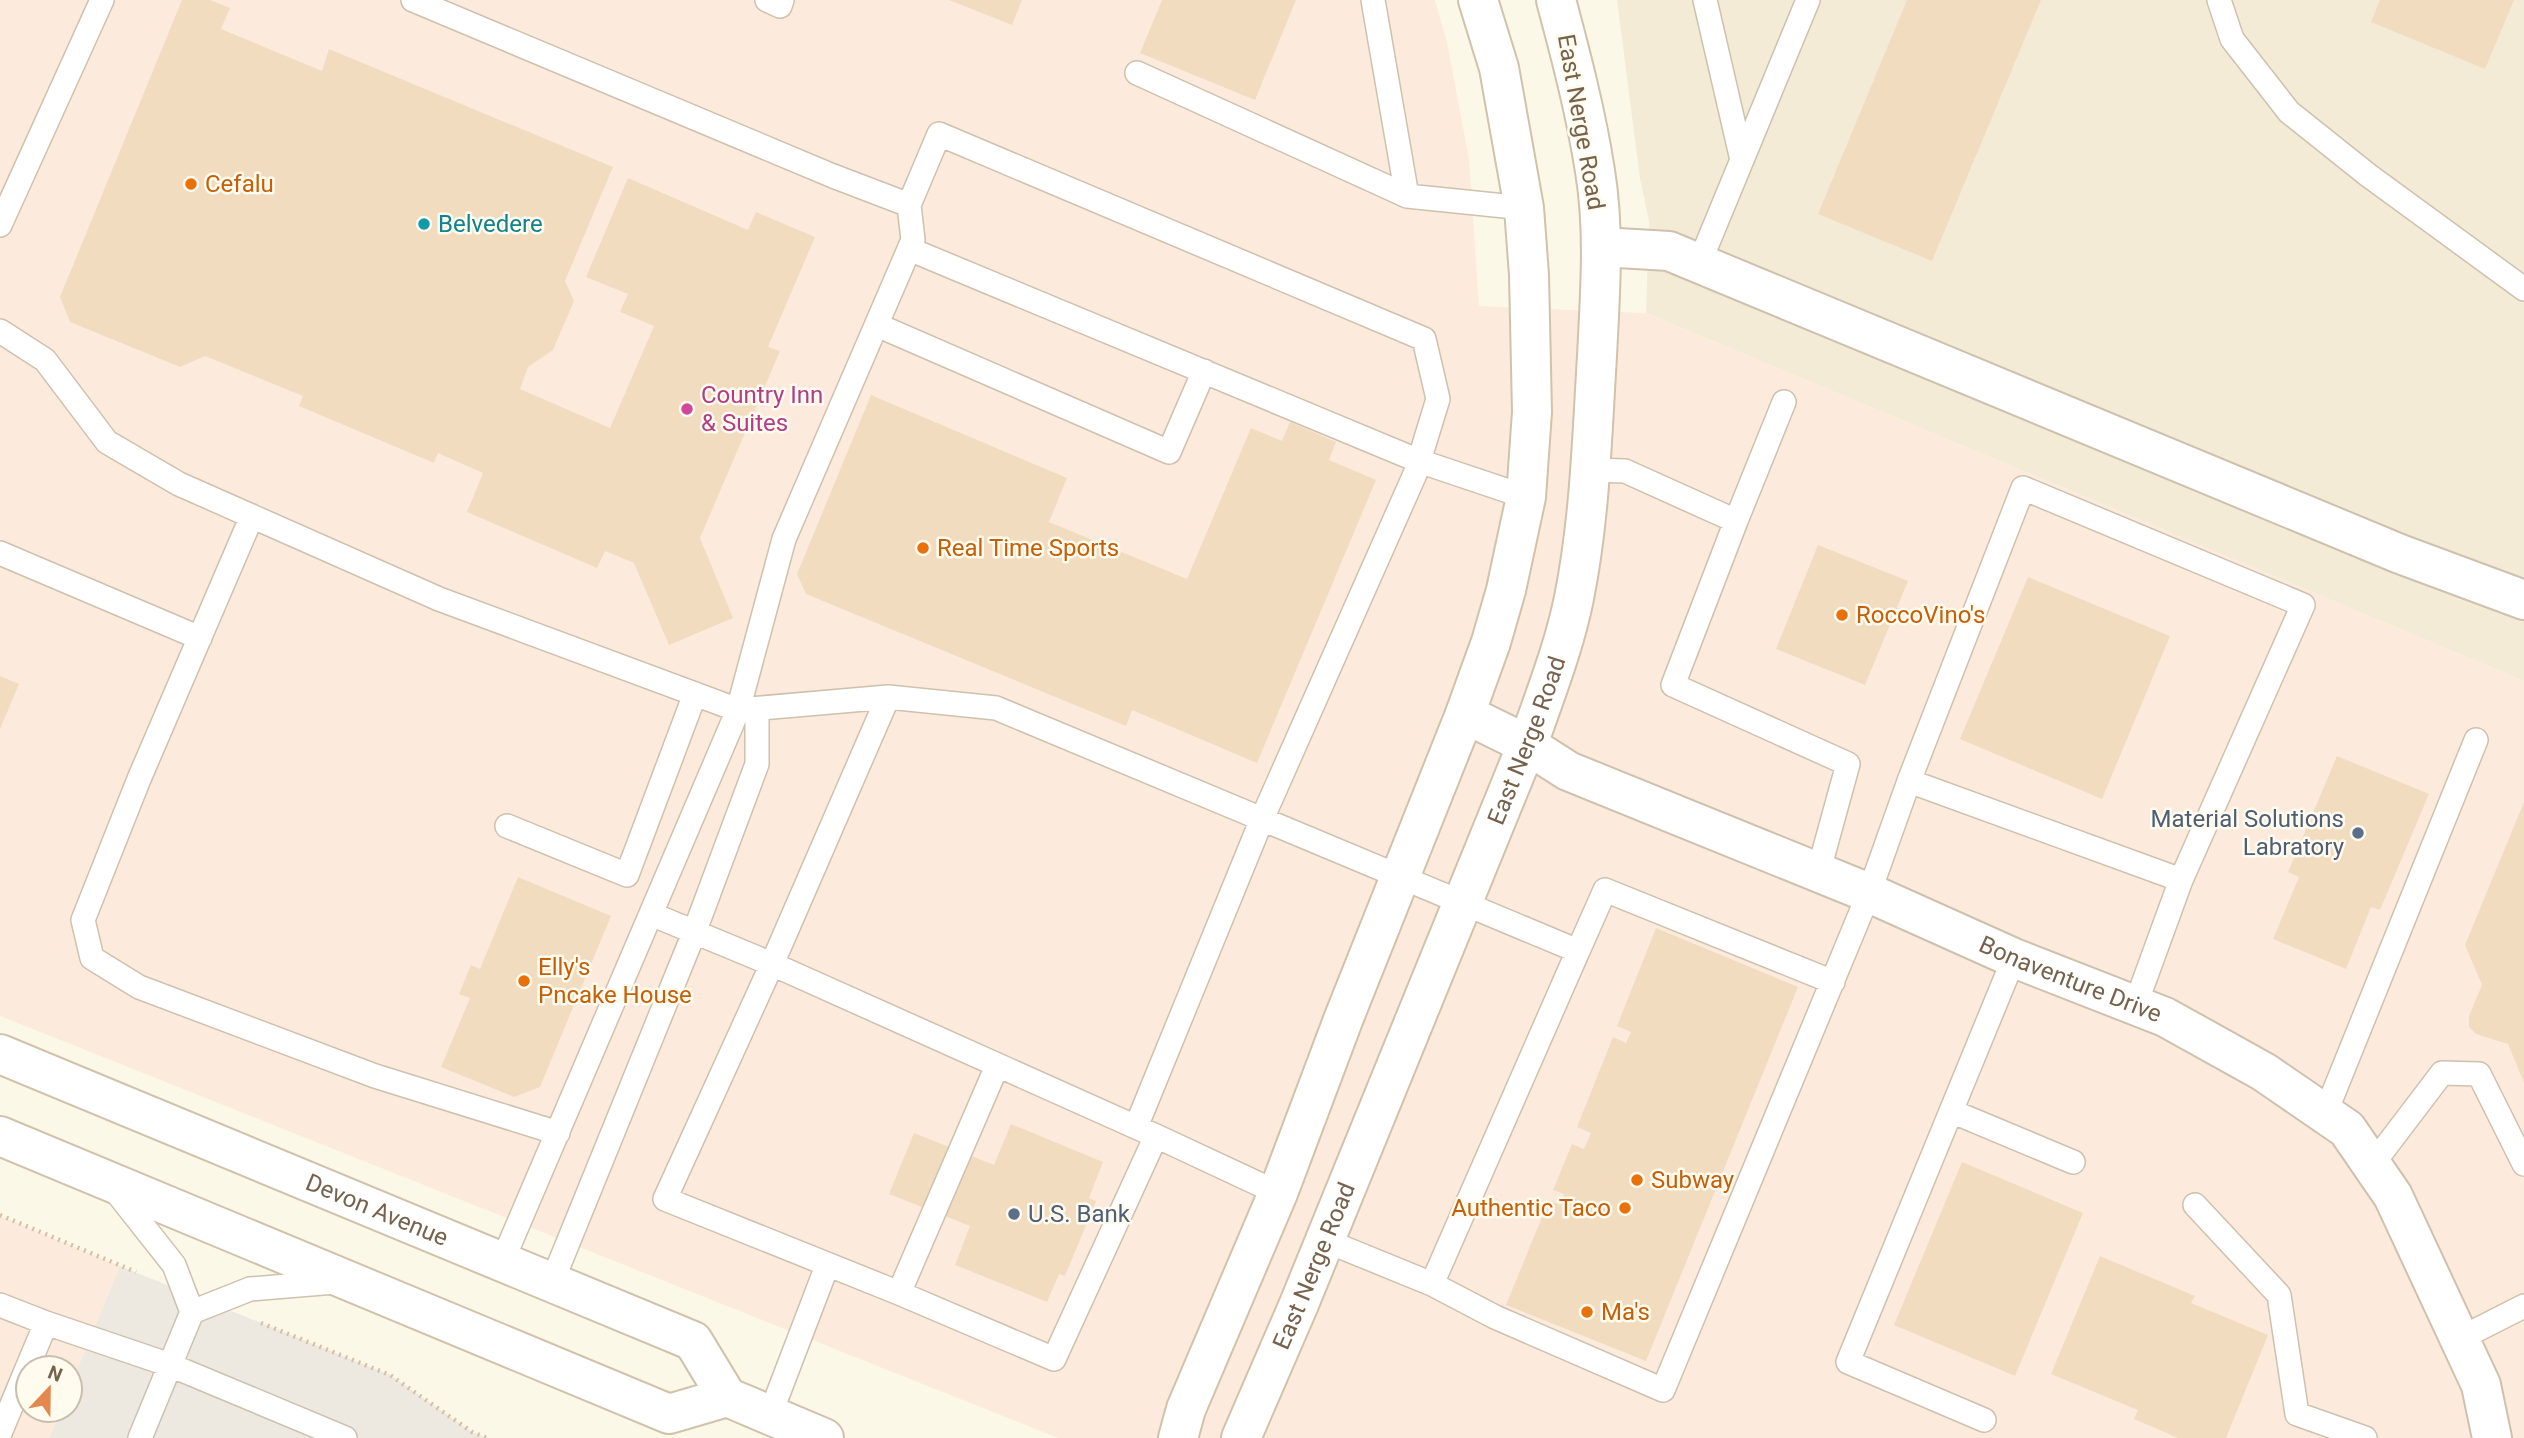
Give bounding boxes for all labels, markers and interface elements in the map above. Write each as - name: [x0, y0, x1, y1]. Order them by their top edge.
- street label: East Nerge Road: [1552, 32, 1610, 212]
- place label: Cefalu: [205, 170, 274, 198]
- marker: Cefalu: [183, 176, 199, 192]
- place label: Belvedere: [438, 210, 543, 238]
- marker: Belvedere: [416, 216, 432, 232]
- place label: Country Inn & Suites: [701, 381, 823, 437]
- marker: Country Inn & Suites: [679, 401, 695, 417]
- place label: Real Time Sports: [937, 534, 1119, 562]
- marker: Real Time Sports: [915, 540, 931, 556]
- place label: RoccoVino's: [1856, 601, 1985, 629]
- marker: RoccoVino's: [1834, 607, 1850, 623]
- street label: East Nerge Road: [1482, 653, 1572, 829]
- place label: Material Solutions Labratory: [2151, 805, 2345, 861]
- marker: Material Solutions Labratory: [2350, 825, 2366, 841]
- street label: Bonaventure Drive: [1975, 930, 2166, 1028]
- place label: Elly's Pncake House: [538, 953, 692, 1009]
- marker: Elly's Pncake House: [516, 973, 532, 989]
- place label: Subway: [1651, 1166, 1735, 1194]
- street label: Devon Avenue: [302, 1168, 452, 1252]
- marker: Subway: [1629, 1172, 1645, 1188]
- street label: East Nerge Road: [1267, 1178, 1361, 1354]
- place label: Authentic Taco: [1451, 1194, 1611, 1222]
- place label: U.S. Bank: [1028, 1200, 1131, 1228]
- marker: Authentic Taco: [1617, 1200, 1633, 1216]
- marker: U.S. Bank: [1006, 1206, 1022, 1222]
- place label: Ma's: [1601, 1298, 1650, 1326]
- marker: Ma's: [1579, 1304, 1595, 1320]
- north arrow: [14, 1354, 84, 1424]
- text: N: [45, 1361, 66, 1387]

